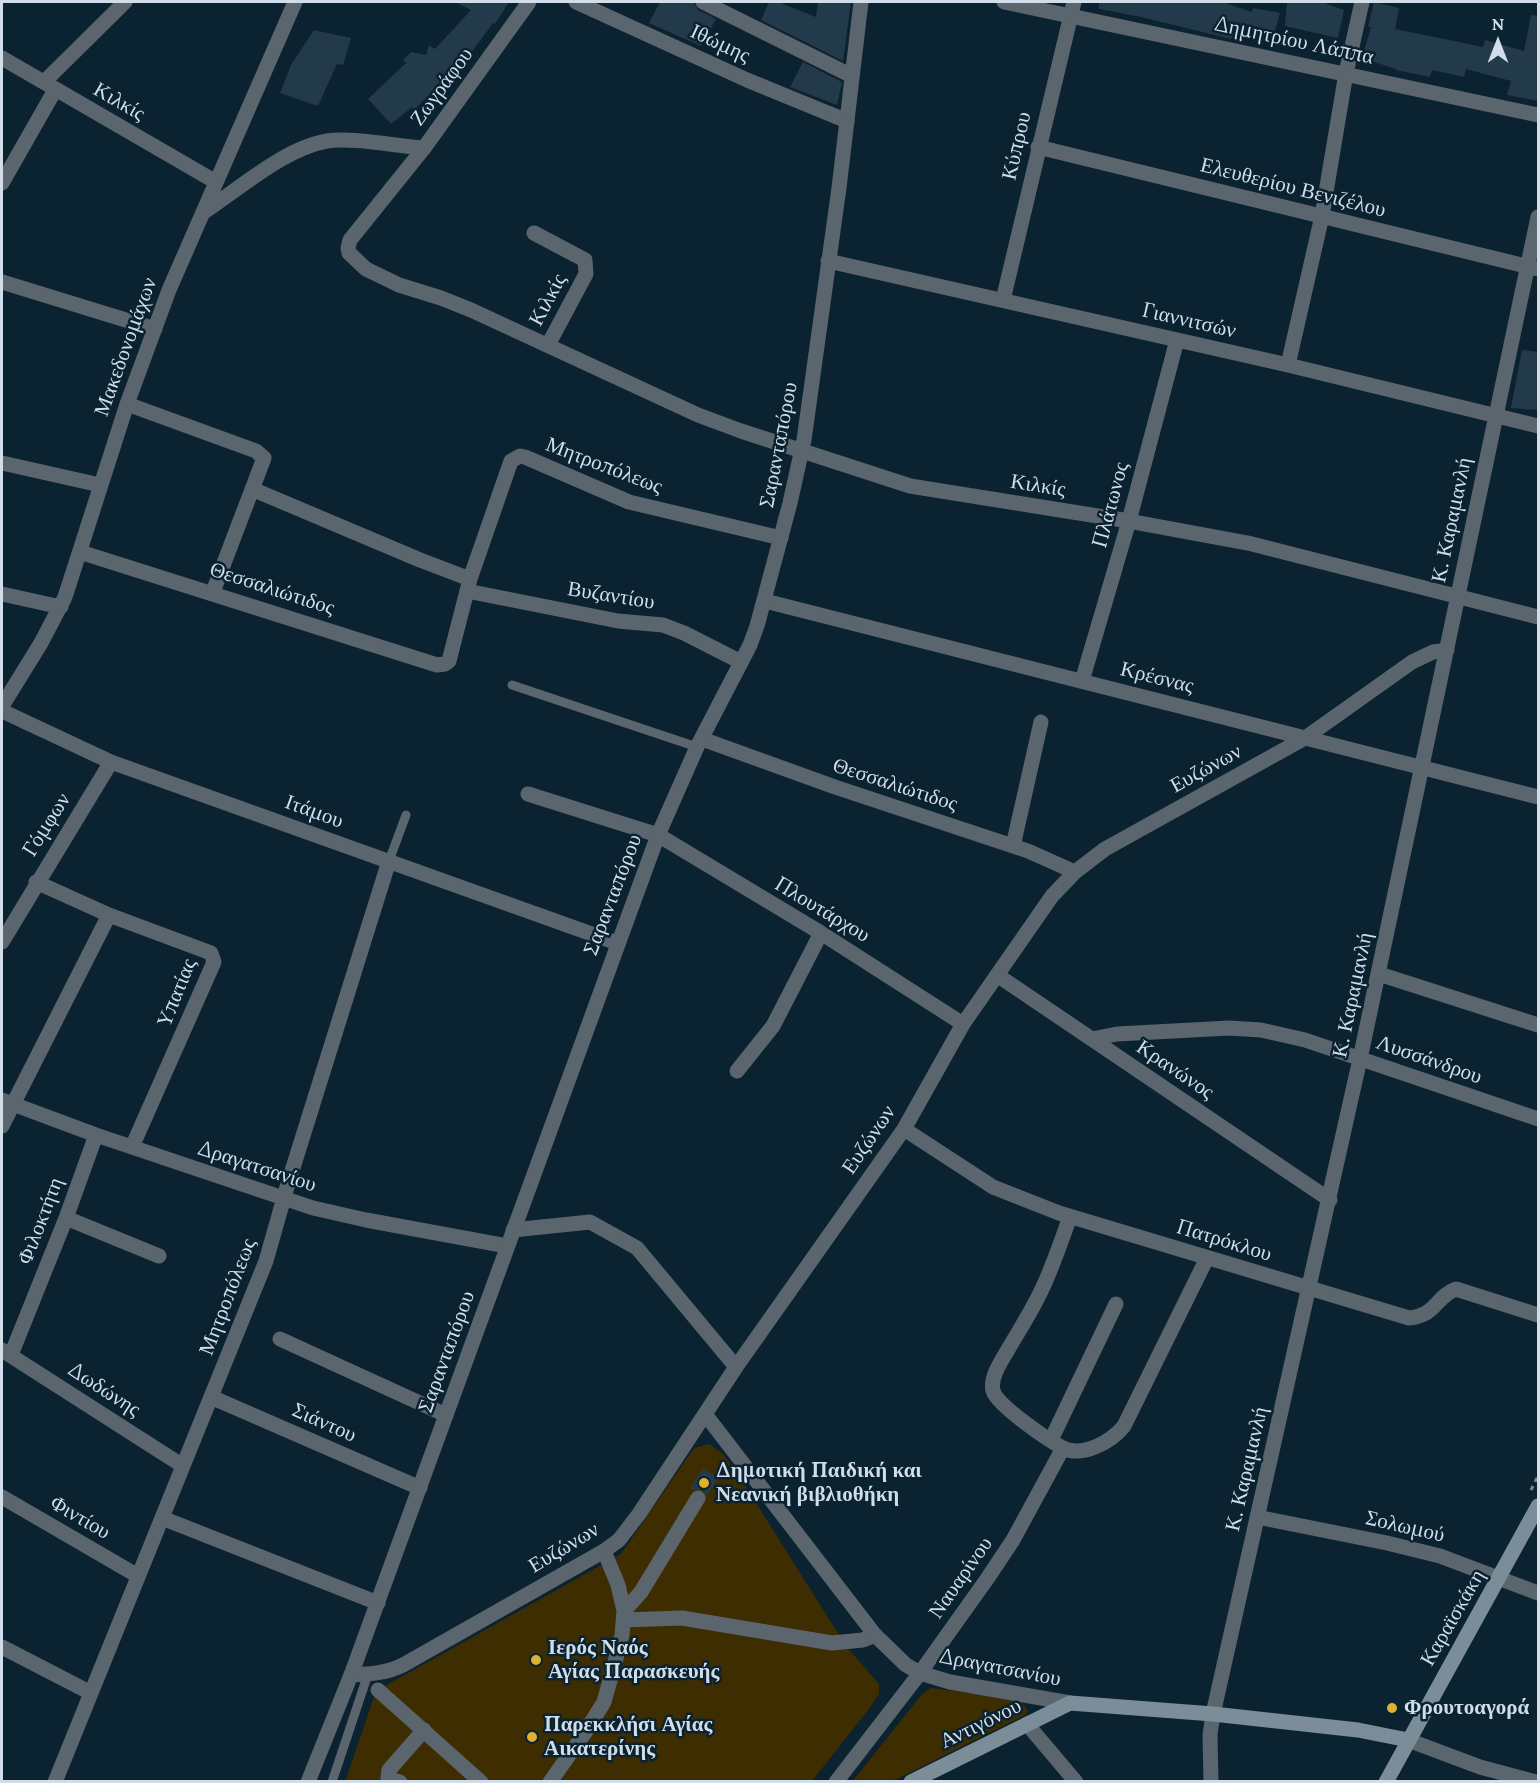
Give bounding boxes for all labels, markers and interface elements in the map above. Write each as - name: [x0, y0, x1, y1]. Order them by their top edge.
- street label: Δημητρίου Λάππα: [1212, 12, 1376, 70]
- north arrow: [1468, 12, 1528, 72]
- text: N: [1492, 14, 1504, 34]
- street label: Ιθώμης: [686, 19, 754, 69]
- street label: Ζωγράφου: [405, 43, 479, 131]
- street label: Κιλκίς: [89, 77, 149, 127]
- street label: Κύπρου: [997, 110, 1037, 182]
- street label: Ελευθερίου Βενιζέλου: [1198, 153, 1388, 223]
- street label: Κιλκίς: [524, 270, 572, 330]
- street label: Μακεδονομάχων: [89, 274, 163, 420]
- street label: Γιαννιτσών: [1139, 298, 1239, 344]
- street label: Σαρανταπόρου: [754, 380, 804, 510]
- street label: Μητροπόλεως: [542, 432, 666, 500]
- street label: Κ. Καραμανλή: [1426, 455, 1478, 585]
- street label: Πλάτωνος: [1087, 459, 1135, 551]
- street label: Κιλκίς: [1009, 469, 1067, 503]
- street label: Θεσσαλιώτιδος: [206, 557, 338, 621]
- street label: Βυζαντίου: [566, 577, 656, 615]
- street label: Κρέσνας: [1118, 657, 1196, 699]
- street label: Ευζώνων: [1166, 739, 1246, 799]
- street label: Θεσσαλιώτιδος: [829, 753, 961, 817]
- street label: Γόμφων: [18, 788, 76, 862]
- street label: Ιτάμου: [281, 790, 347, 834]
- street label: Σαρανταπόρου: [578, 831, 648, 959]
- street label: Πλουτάρχου: [770, 872, 874, 948]
- street label: Κ. Καραμανλή: [1327, 930, 1379, 1060]
- street label: Υπατίας: [152, 955, 202, 1031]
- street label: Λυσσάνδρου: [1373, 1030, 1485, 1090]
- street label: Κρανώνος: [1131, 1035, 1219, 1105]
- street label: Ευζώνων: [837, 1101, 901, 1179]
- street label: Δραγατσανίου: [195, 1136, 319, 1198]
- street label: Φιλοκτήτη: [13, 1174, 69, 1268]
- street label: Πατρόκλου: [1173, 1215, 1275, 1267]
- street label: Μητροπόλεως: [194, 1235, 262, 1359]
- street label: Σαρανταπόρου: [413, 1288, 481, 1416]
- street label: Δωδώνης: [63, 1357, 145, 1423]
- street label: Σιάντου: [288, 1398, 360, 1448]
- street label: Κ. Καραμανλή: [1220, 1404, 1274, 1534]
- place label: Δημοτική Παιδική και Νεανική βιβλιοθήκη: [716, 1458, 922, 1508]
- marker: Δημοτική Παιδική και Νεανική βιβλιοθήκη: [697, 1476, 711, 1490]
- street label: Φιντίου: [45, 1491, 115, 1545]
- street label: Σολωμού: [1363, 1506, 1447, 1548]
- street label: Ευζώνων: [524, 1517, 604, 1579]
- street label: Ναυαρίνου: [924, 1532, 998, 1624]
- street label: Καραϊσκάκη: [1415, 1565, 1491, 1671]
- place label: Ιερός Ναός Αγίας Παρασκευής: [548, 1635, 719, 1685]
- street label: Δραγατσανίου: [937, 1644, 1063, 1692]
- marker: Ιερός Ναός Αγίας Παρασκευής: [529, 1653, 543, 1667]
- street label: Αντιγόνου: [936, 1694, 1026, 1754]
- place label: Φρουτοαγορά: [1404, 1695, 1529, 1721]
- marker: Φρουτοαγορά: [1385, 1701, 1399, 1715]
- place label: Παρεκκλήσι Αγίας Αικατερίνης: [544, 1712, 712, 1762]
- marker: Παρεκκλήσι Αγίας Αικατερίνης: [525, 1730, 539, 1744]

